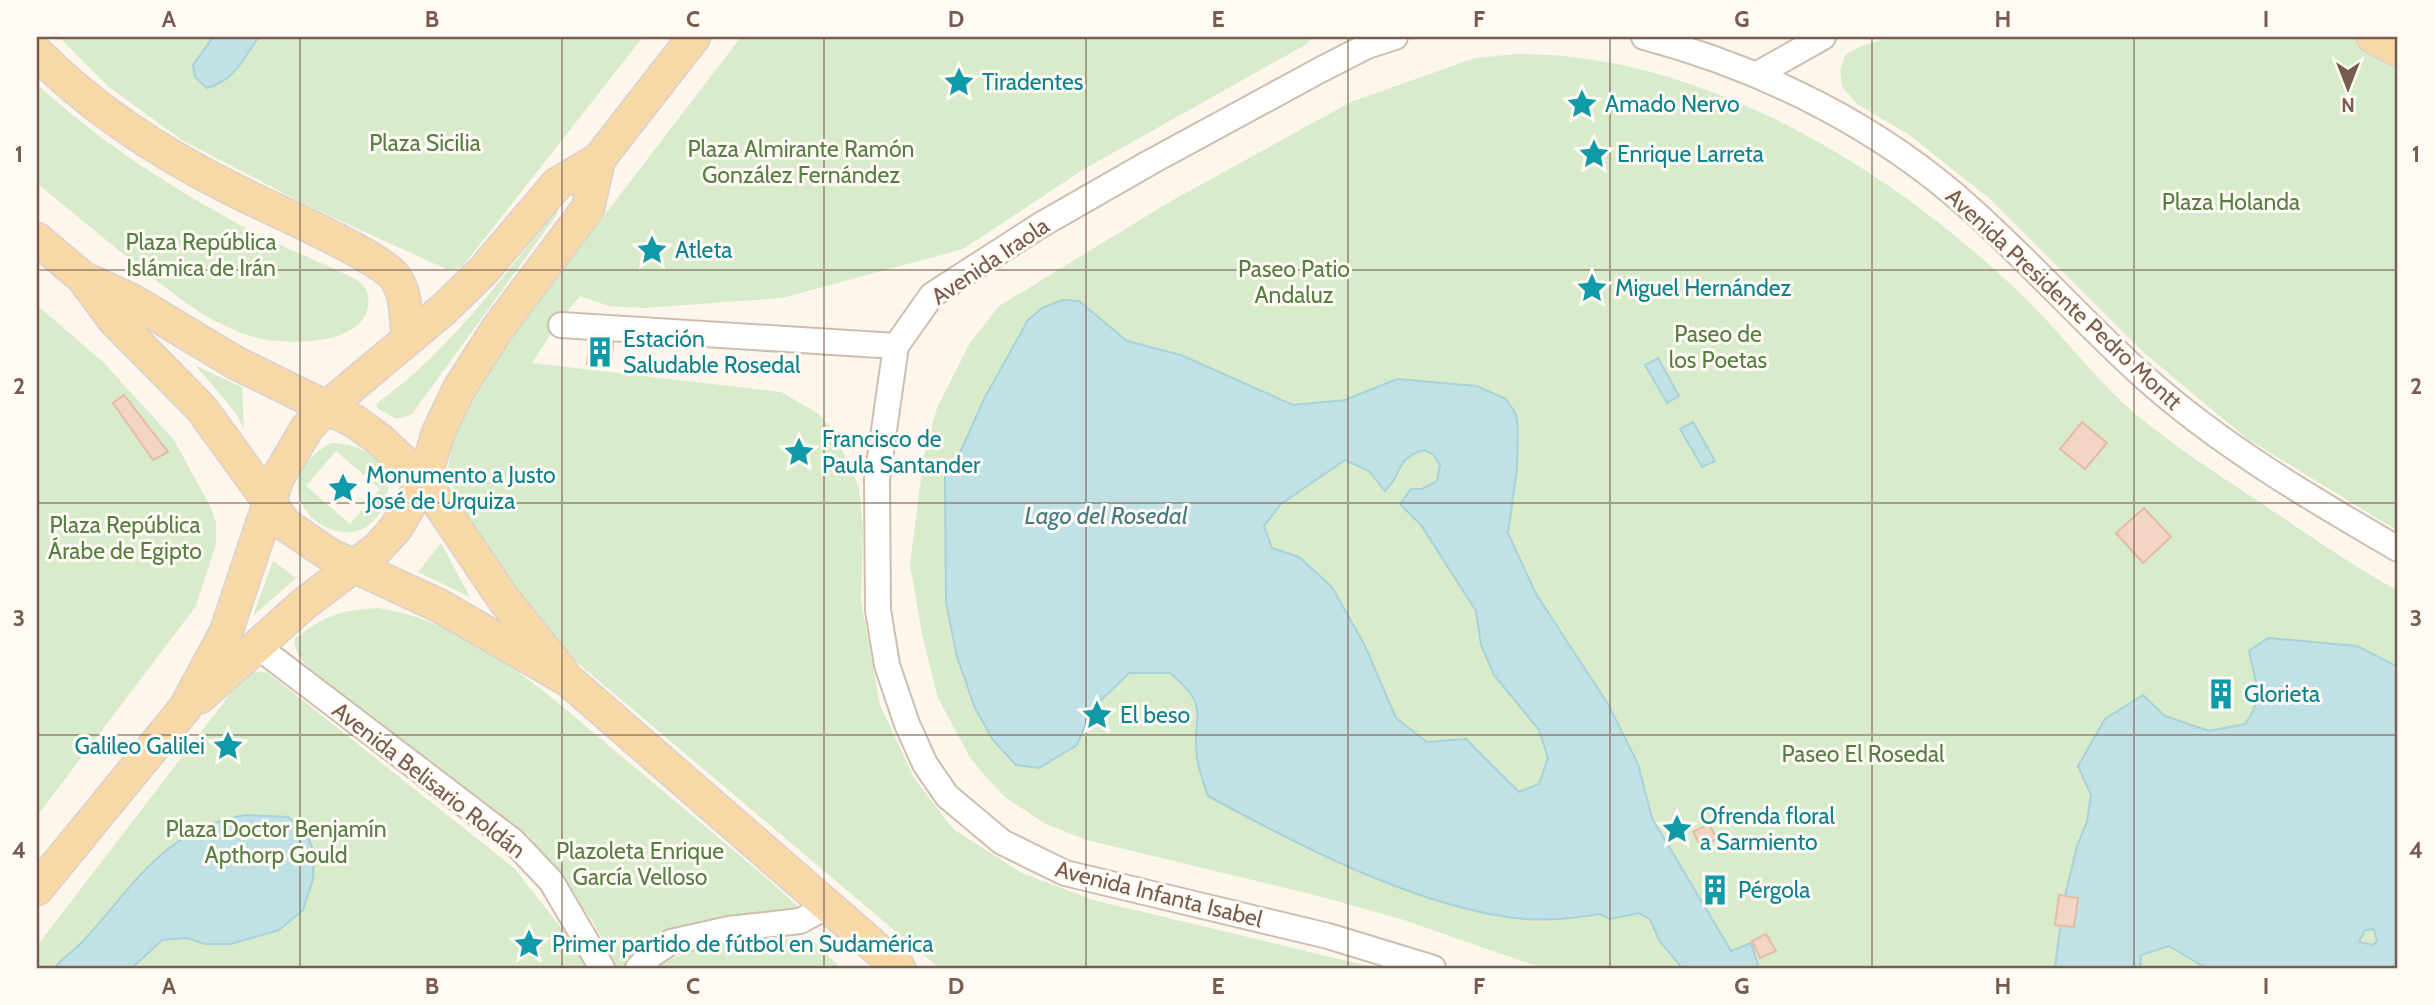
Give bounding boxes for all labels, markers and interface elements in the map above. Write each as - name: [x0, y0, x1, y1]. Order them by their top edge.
- text: A: [162, 5, 177, 33]
- text: B: [425, 5, 439, 33]
- text: C: [686, 5, 700, 33]
- text: D: [948, 5, 964, 33]
- text: E: [1211, 5, 1225, 33]
- text: F: [1473, 5, 1485, 33]
- text: G: [1734, 5, 1750, 33]
- text: H: [1995, 5, 2011, 33]
- text: I: [2263, 5, 2269, 33]
- north arrow: [2312, 52, 2382, 122]
- place icon: Tiradentes: [942, 65, 976, 99]
- place label: Tiradentes: [982, 68, 1083, 96]
- place icon: Amado Nervo: [1565, 87, 1599, 121]
- place label: Amado Nervo: [1605, 90, 1740, 118]
- text: N: [2341, 93, 2355, 116]
- park label: Plaza Sicilia: [369, 129, 481, 157]
- park label: Plaza Almirante Ramón González Fernández: [688, 135, 914, 189]
- place icon: Enrique Larreta: [1577, 137, 1611, 171]
- text: 1: [15, 140, 23, 168]
- place label: Enrique Larreta: [1617, 140, 1764, 168]
- text: 1: [2412, 140, 2420, 168]
- street label: Avenida Presidente Pedro Montt: [1940, 182, 2188, 416]
- park label: Plaza Holanda: [2162, 188, 2300, 216]
- street label: Avenida Iraola: [926, 211, 1054, 311]
- park label: Plaza República Islámica de Irán: [125, 228, 277, 282]
- place icon: Atleta: [635, 233, 669, 267]
- place label: Atleta: [675, 236, 732, 264]
- park label: Paseo Patio Andaluz: [1238, 255, 1350, 309]
- place icon: Miguel Hernández: [1575, 271, 1609, 305]
- place label: Miguel Hernández: [1615, 274, 1791, 302]
- park label: Paseo de los Poetas: [1669, 320, 1767, 374]
- place label: Estación Saludable Rosedal: [623, 325, 801, 379]
- building icon: Estación Saludable Rosedal: [583, 335, 617, 369]
- text: 2: [13, 372, 25, 400]
- text: 2: [2410, 372, 2422, 400]
- place label: Francisco de Paula Santander: [822, 425, 981, 479]
- place icon: Francisco de Paula Santander: [782, 435, 816, 469]
- place label: Monumento a Justo José de Urquiza: [365, 461, 556, 515]
- place icon: Monumento a Justo José de Urquiza: [326, 471, 360, 505]
- water label: Lago del Rosedal: [1024, 501, 1188, 530]
- park label: Plaza República Árabe de Egipto: [48, 511, 202, 565]
- text: 3: [13, 604, 25, 632]
- text: 3: [2410, 604, 2422, 632]
- building icon: Glorieta: [2204, 677, 2238, 711]
- place label: Glorieta: [2244, 680, 2320, 708]
- street label: Avenida Belisario Roldán: [327, 696, 531, 864]
- place icon: El beso: [1080, 698, 1114, 732]
- place label: El beso: [1120, 701, 1190, 729]
- place icon: Galileo Galilei: [211, 729, 245, 763]
- place label: Galileo Galilei: [75, 732, 205, 760]
- park label: Paseo El Rosedal: [1782, 740, 1945, 768]
- place label: Ofrenda floral a Sarmiento: [1700, 802, 1836, 856]
- place icon: Ofrenda floral a Sarmiento: [1660, 812, 1694, 846]
- park label: Plaza Doctor Benjamín Apthorp Gould: [165, 815, 387, 869]
- text: 4: [12, 836, 26, 864]
- text: 4: [2409, 836, 2423, 864]
- park label: Plazoleta Enrique García Velloso: [556, 837, 724, 891]
- street label: Avenida Infanta Isabel: [1052, 855, 1266, 933]
- building icon: Pérgola: [1698, 873, 1732, 907]
- place label: Pérgola: [1738, 876, 1810, 904]
- place icon: Primer partido de fútbol en Sudamérica: [512, 927, 546, 961]
- place label: Primer partido de fútbol en Sudamérica: [552, 930, 934, 958]
- text: A: [162, 972, 177, 1000]
- text: B: [425, 972, 439, 1000]
- text: C: [686, 972, 700, 1000]
- text: D: [948, 972, 964, 1000]
- text: E: [1211, 972, 1225, 1000]
- text: F: [1473, 972, 1485, 1000]
- text: G: [1734, 972, 1750, 1000]
- text: H: [1995, 972, 2011, 1000]
- text: I: [2263, 972, 2269, 1000]

